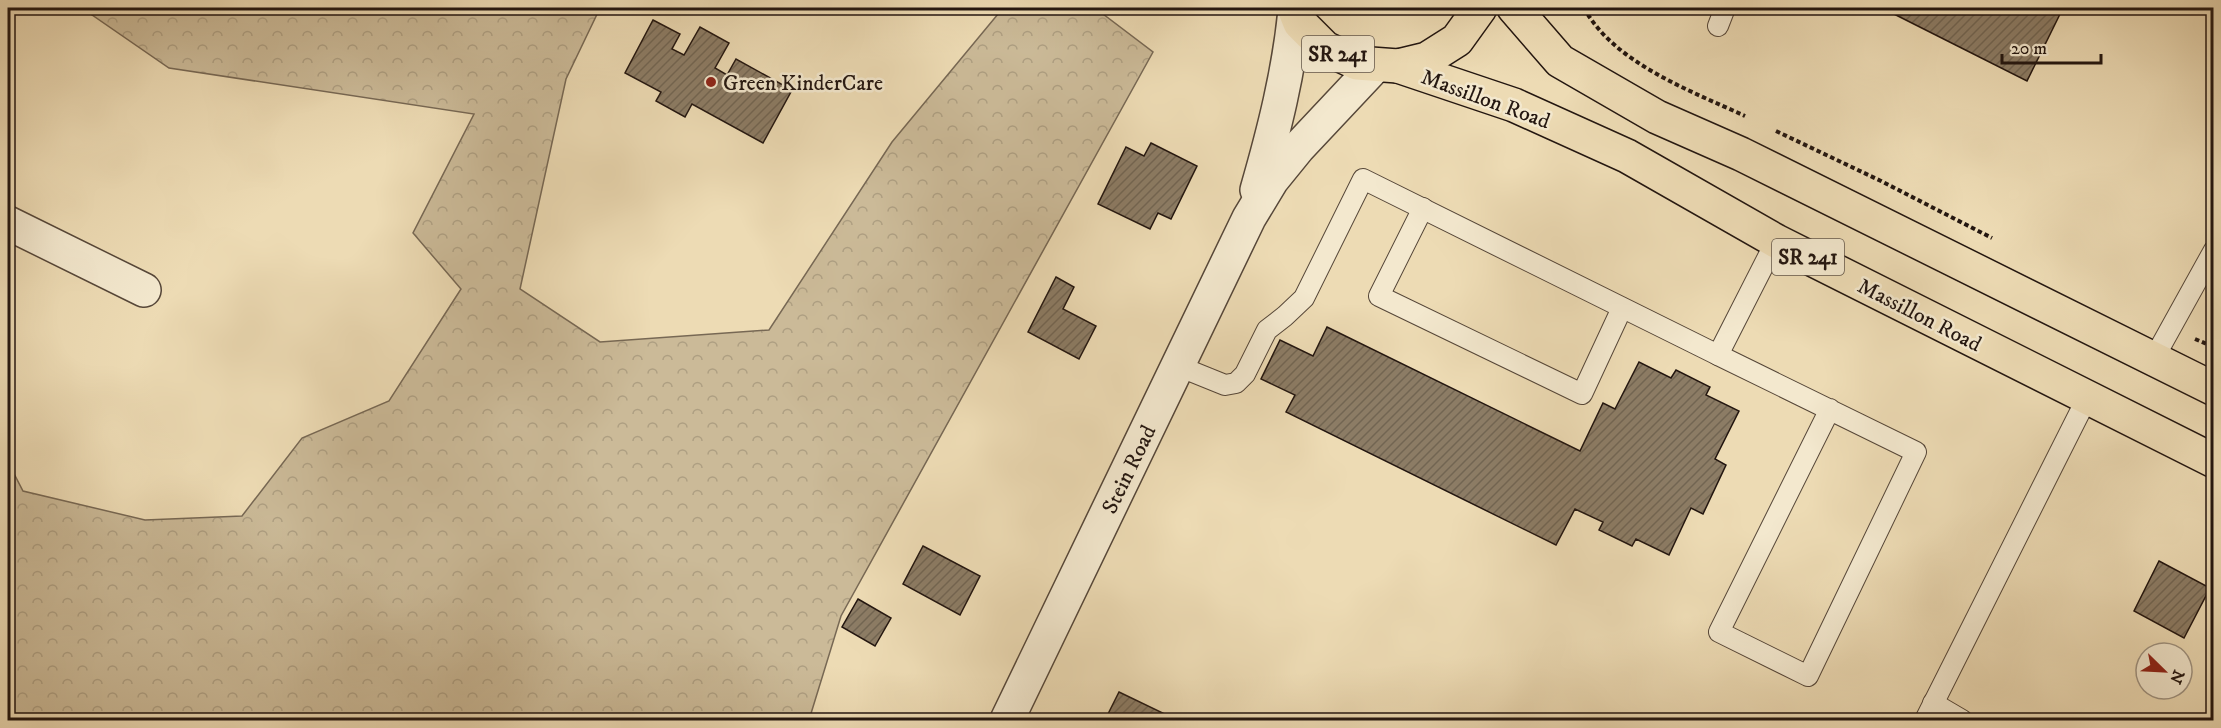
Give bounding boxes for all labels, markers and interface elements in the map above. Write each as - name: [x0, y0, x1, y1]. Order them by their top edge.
- scale bar: [2002, 27, 2101, 65]
- road number: SR 241: [1302, 36, 1374, 72]
- text: 20 m: [2011, 38, 2047, 60]
- street label: Massillon Road: [1417, 64, 1554, 135]
- place label: Green KinderCare: [723, 70, 883, 97]
- marker: Green KinderCare: [704, 75, 718, 89]
- road number: SR 241: [1772, 239, 1844, 275]
- street label: Massillon Road: [1853, 273, 1986, 358]
- street label: Stein Road: [1096, 421, 1162, 518]
- north arrow: [2134, 641, 2194, 701]
- text: N: [2165, 667, 2189, 687]

